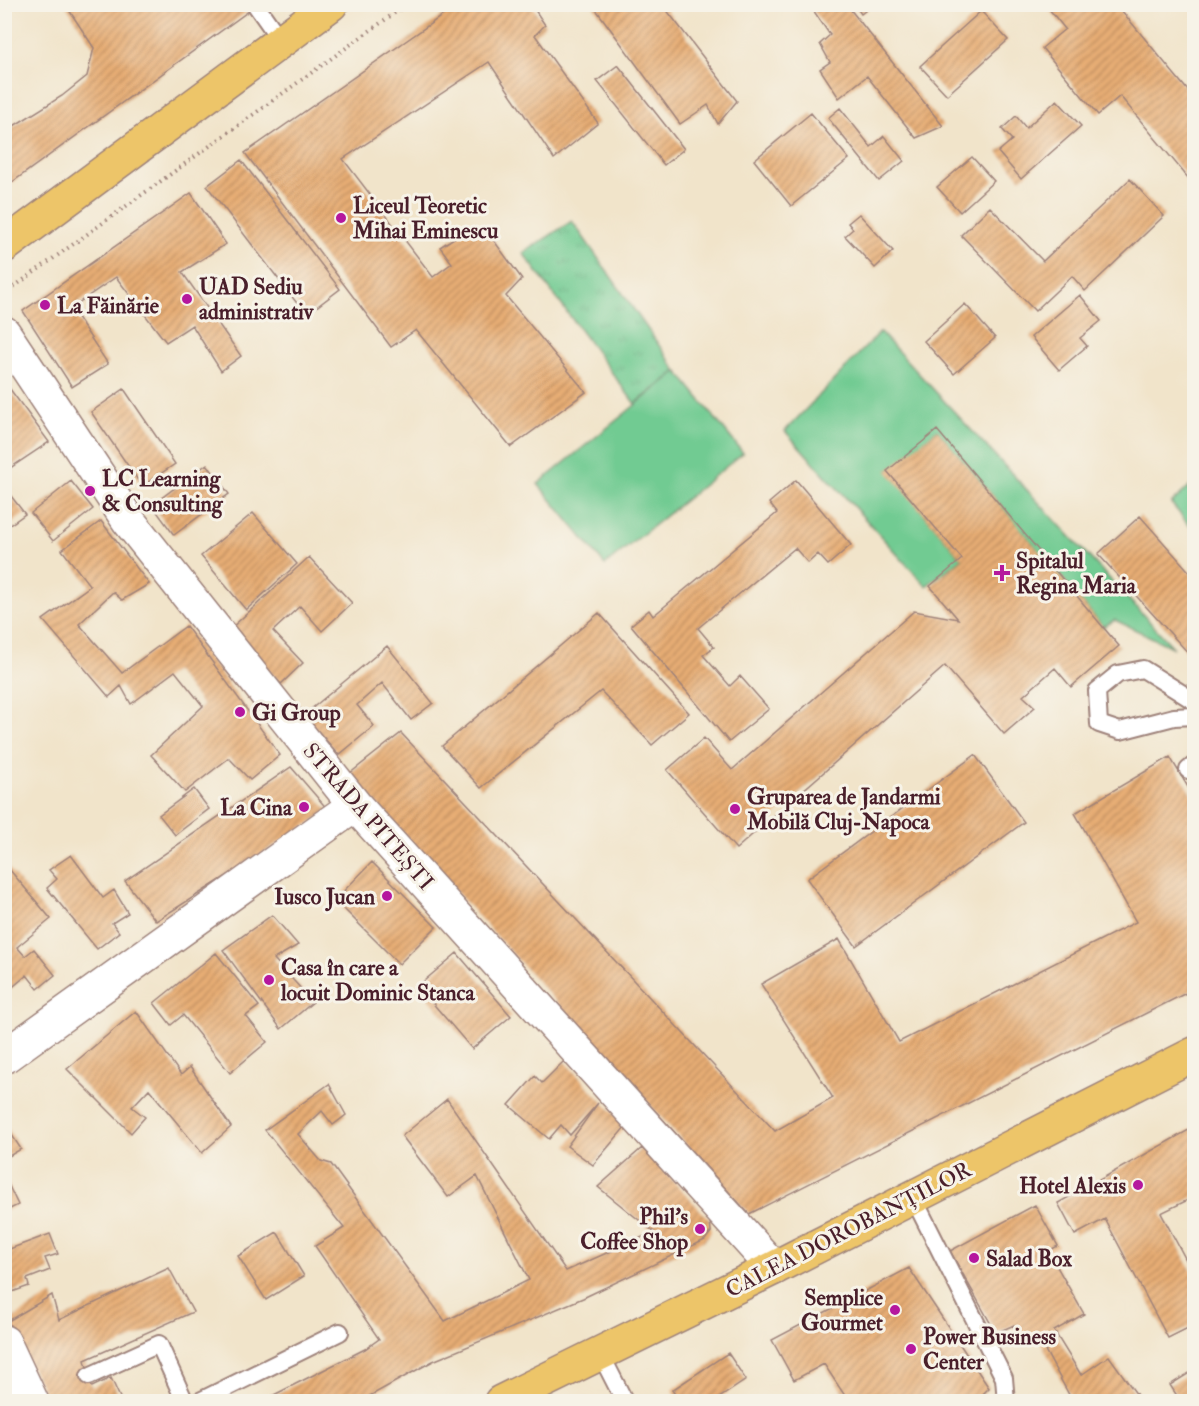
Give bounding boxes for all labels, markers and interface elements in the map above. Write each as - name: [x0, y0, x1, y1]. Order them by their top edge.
- place label: Liceul Teoretic Mihai Eminescu: [352, 192, 499, 245]
- marker: Liceul Teoretic Mihai Eminescu: [334, 211, 348, 225]
- place label: UAD Sediu administrativ: [199, 273, 315, 326]
- place label: La Făinărie: [57, 292, 160, 320]
- marker: UAD Sediu administrativ: [180, 292, 194, 306]
- marker: La Făinărie: [38, 298, 52, 312]
- place label: LC Learning & Consulting: [102, 465, 224, 519]
- marker: LC Learning & Consulting: [83, 484, 97, 498]
- place label: Spitalul Regina Maria: [1016, 547, 1137, 601]
- marker: Spitalul Regina Maria: [993, 564, 1011, 582]
- place label: Gi Group: [252, 699, 341, 728]
- marker: Gi Group: [233, 705, 247, 719]
- street label: STRADA PITEȘTI: [297, 737, 440, 896]
- place label: Gruparea de Jandarmi Mobilă Cluj-Napoca: [746, 783, 941, 837]
- place label: La Cina: [220, 794, 293, 822]
- marker: La Cina: [297, 800, 311, 814]
- marker: Gruparea de Jandarmi Mobilă Cluj-Napoca: [728, 802, 742, 816]
- place label: Iusco Jucan: [274, 883, 376, 912]
- marker: Iusco Jucan: [380, 889, 394, 903]
- place label: Casa în care a locuit Dominic Stanca: [280, 954, 475, 1007]
- marker: Casa în care a locuit Dominic Stanca: [262, 973, 276, 987]
- street label: CALEA DOROBANȚILOR: [721, 1155, 977, 1304]
- place label: Hotel Alexis: [1019, 1172, 1126, 1200]
- marker: Hotel Alexis: [1131, 1178, 1145, 1192]
- place label: Phil's Coffee Shop: [580, 1203, 688, 1257]
- marker: Phil's Coffee Shop: [693, 1222, 707, 1236]
- place label: Salad Box: [986, 1245, 1072, 1273]
- marker: Salad Box: [967, 1251, 981, 1265]
- place label: Semplice Gourmet: [801, 1284, 884, 1337]
- marker: Semplice Gourmet: [888, 1303, 902, 1317]
- place label: Power Business Center: [923, 1323, 1056, 1376]
- marker: Power Business Center: [904, 1342, 918, 1356]

